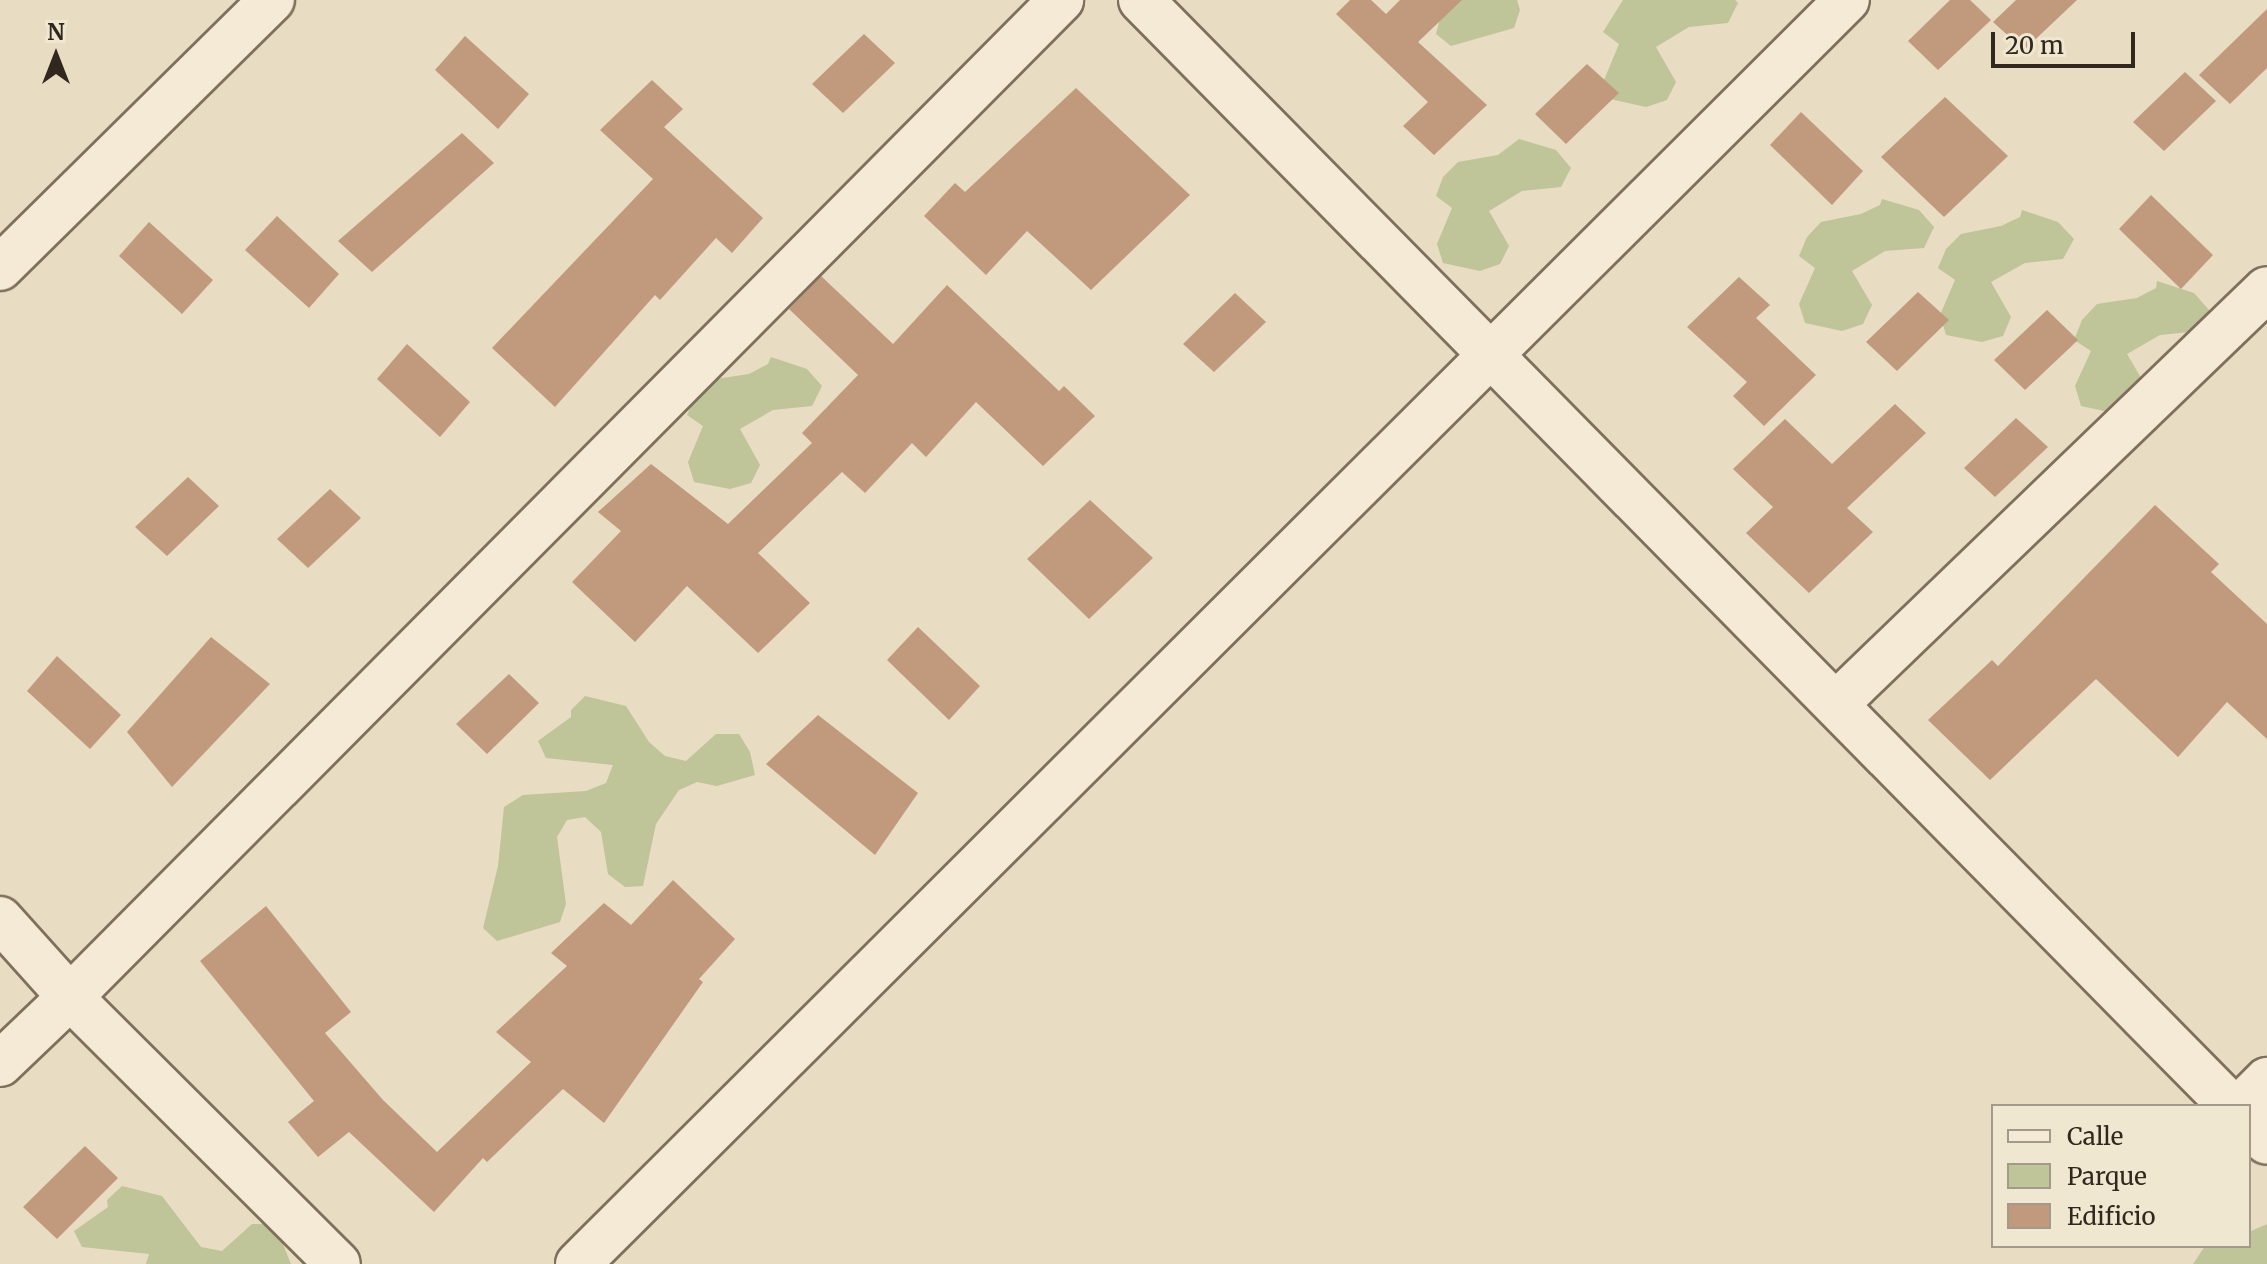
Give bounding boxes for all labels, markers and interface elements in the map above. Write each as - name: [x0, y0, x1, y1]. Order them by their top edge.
- north arrow: [16, 16, 96, 96]
- scale bar: [1995, 16, 2139, 66]
- text: N: [47, 18, 65, 46]
- text: 20 m: [2005, 30, 2064, 61]
- legend: [1991, 1104, 2251, 1248]
- text: Calle: [2067, 1121, 2123, 1152]
- text: Parque: [2067, 1161, 2147, 1192]
- text: Edificio: [2067, 1201, 2155, 1232]

